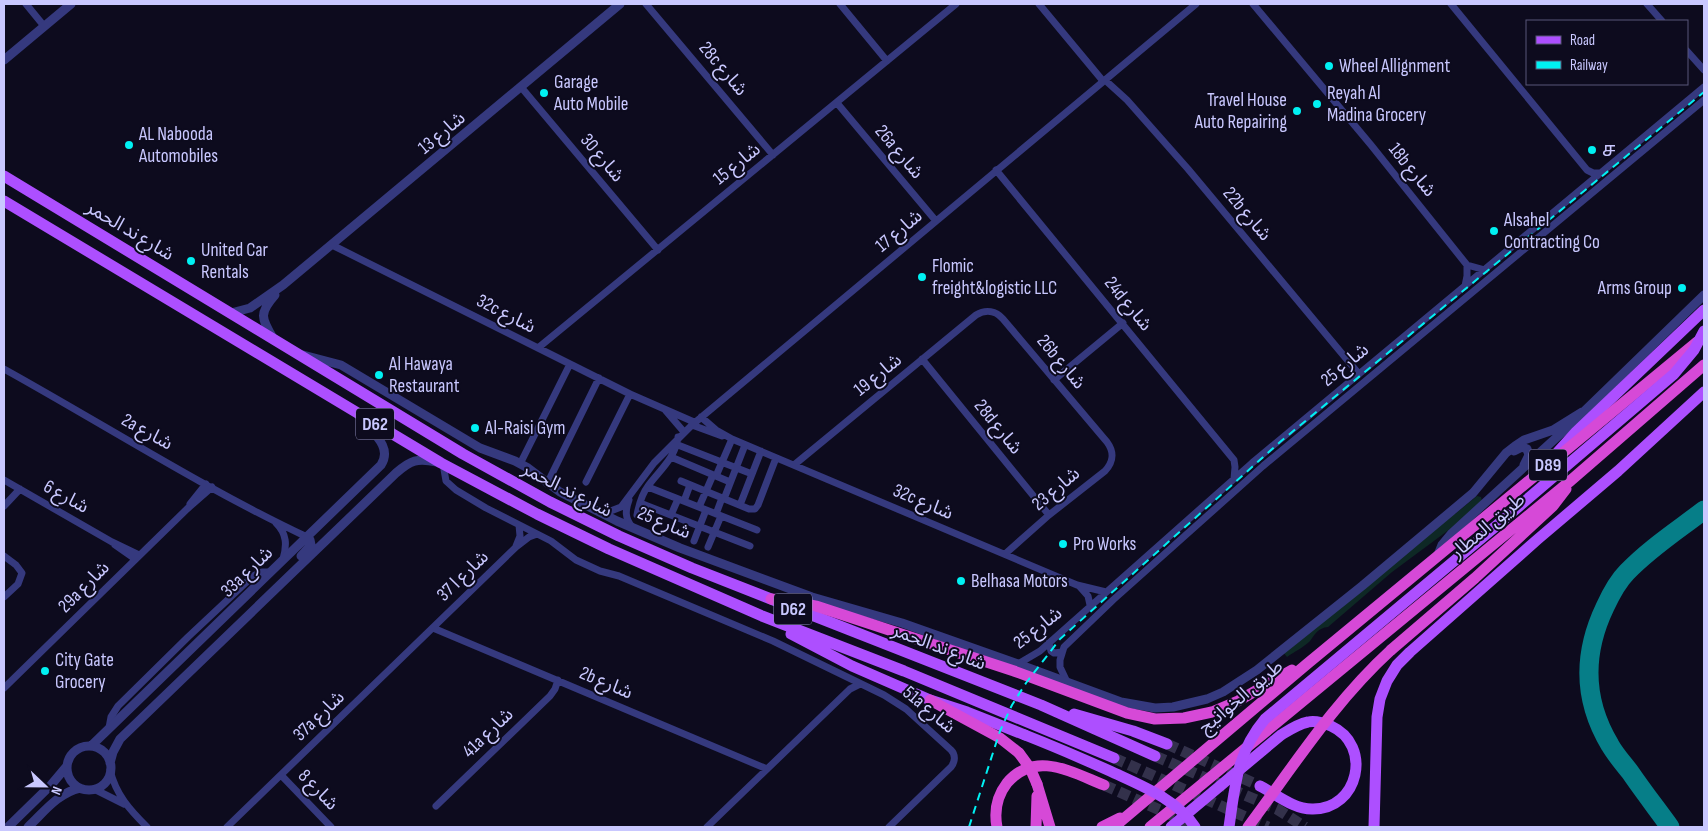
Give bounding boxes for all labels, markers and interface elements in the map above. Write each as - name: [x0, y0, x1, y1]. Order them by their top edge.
- legend: [1526, 20, 1688, 85]
- text: Road: [1570, 31, 1595, 50]
- street label: 28c شارع: [693, 37, 752, 101]
- place label: Wheel Allignment: [1339, 55, 1451, 78]
- text: Railway: [1570, 56, 1608, 75]
- marker: Wheel Allignment: [1323, 60, 1335, 72]
- place label: Garage Auto Mobile: [553, 71, 628, 116]
- place label: Reyah Al Madina Grocery: [1327, 82, 1427, 127]
- marker: Garage Auto Mobile: [538, 87, 550, 99]
- place label: Travel House Auto Repairing: [1194, 89, 1287, 134]
- marker: Reyah Al Madina Grocery: [1311, 98, 1323, 110]
- marker: Travel House Auto Repairing: [1291, 105, 1303, 117]
- street label: شارع 13: [414, 107, 471, 160]
- street label: 26a شارع: [869, 120, 928, 184]
- place label: AL Nabooda Automobiles: [138, 123, 218, 168]
- street label: شارع 30: [574, 129, 629, 188]
- street label: شارع 15: [709, 138, 766, 191]
- street label: 18b شارع: [1382, 138, 1441, 202]
- marker: AL Nabooda Automobiles: [123, 139, 135, 151]
- place label: ச: [1602, 139, 1616, 162]
- marker: ச: [1586, 144, 1598, 156]
- street label: 22b شارع: [1217, 182, 1276, 246]
- street label: شارع ند الحمر: [81, 195, 178, 267]
- street label: شارع 17: [871, 205, 928, 258]
- place label: Alsahel Contracting Co: [1503, 209, 1600, 254]
- marker: Alsahel Contracting Co: [1488, 225, 1500, 237]
- place label: United Car Rentals: [201, 239, 269, 284]
- marker: United Car Rentals: [185, 255, 197, 267]
- place label: Flomic freight&logistic LLC: [932, 255, 1057, 300]
- marker: Flomic freight&logistic LLC: [916, 271, 928, 283]
- street label: 24d شارع: [1098, 272, 1157, 337]
- place label: Arms Group: [1597, 277, 1672, 300]
- marker: Arms Group: [1676, 282, 1688, 294]
- street label: 32c شارع: [472, 289, 539, 340]
- street label: 26b شارع: [1031, 330, 1090, 395]
- street label: شارع 25: [1316, 338, 1374, 392]
- street label: شارع 19: [849, 349, 907, 402]
- place label: Al Hawaya Restaurant: [388, 353, 460, 398]
- marker: Al Hawaya Restaurant: [373, 369, 385, 381]
- street label: 28d شارع: [968, 395, 1027, 460]
- road number: D62: [356, 408, 394, 439]
- street label: 2a شارع: [117, 409, 177, 456]
- place label: Al-Raisi Gym: [484, 417, 565, 440]
- marker: Al-Raisi Gym: [469, 422, 481, 434]
- road number: D89: [1529, 450, 1567, 480]
- street label: شارع ند الحمر: [517, 457, 616, 523]
- street label: شارع 23: [1027, 462, 1085, 517]
- street label: شارع 6: [39, 475, 93, 520]
- street label: 32c شارع: [889, 479, 957, 526]
- street label: طريق المطار: [1445, 488, 1530, 564]
- street label: شارع 25: [634, 502, 694, 545]
- place label: Pro Works: [1073, 533, 1136, 556]
- marker: Pro Works: [1057, 538, 1069, 550]
- street label: 33a شارع: [216, 542, 278, 603]
- street label: شارع ا 37: [432, 546, 494, 607]
- street label: 29a شارع: [53, 556, 115, 618]
- place label: Belhasa Motors: [971, 570, 1068, 593]
- marker: Belhasa Motors: [955, 575, 967, 587]
- road number: D62: [774, 594, 812, 624]
- street label: شارع 25: [1009, 602, 1068, 655]
- street label: شارع ند الحمر: [888, 618, 989, 676]
- place label: City Gate Grocery: [55, 649, 114, 694]
- street label: طريق الخوانيج: [1194, 655, 1289, 741]
- street label: 2b شارع: [575, 662, 636, 705]
- marker: City Gate Grocery: [39, 665, 51, 677]
- street label: 51a شارع: [897, 681, 960, 739]
- street label: 37a شارع: [288, 686, 350, 747]
- street label: 41a شارع: [458, 703, 519, 764]
- north arrow: [20, 761, 70, 811]
- street label: شارع 8: [292, 765, 343, 816]
- text: N: [47, 784, 66, 797]

